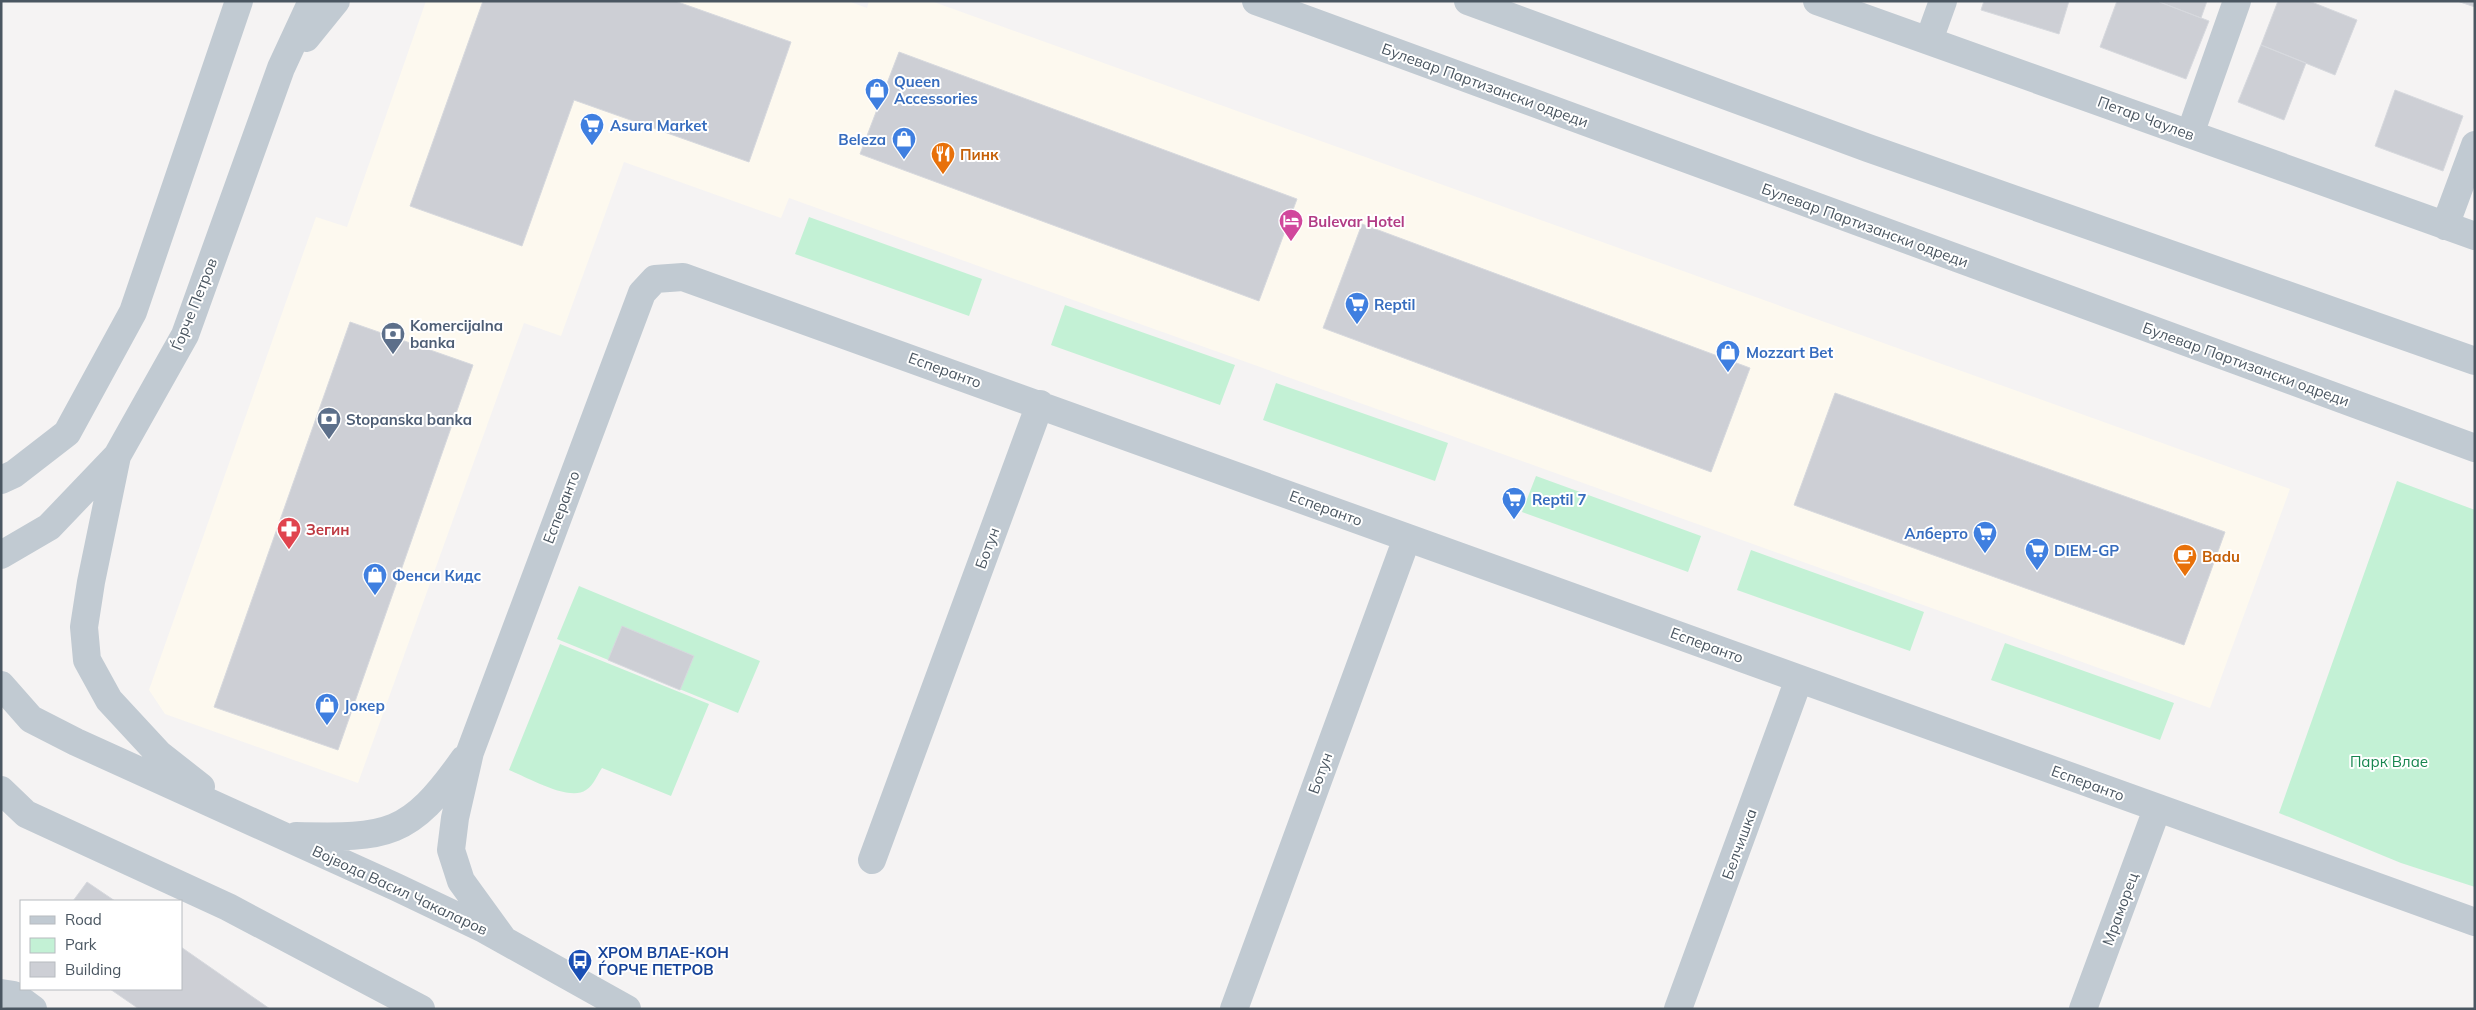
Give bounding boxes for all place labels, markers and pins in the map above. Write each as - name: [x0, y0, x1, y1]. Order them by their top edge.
- place label: Queen Accessories: [894, 72, 978, 108]
- shop icon: Queen Accessories: [864, 77, 890, 111]
- supermarket icon: Asura Market: [579, 112, 605, 146]
- place label: Asura Market: [610, 116, 707, 135]
- shop icon: Beleza: [891, 126, 917, 160]
- place label: Beleza: [838, 130, 886, 149]
- restaurant icon: Пинк: [930, 141, 956, 175]
- place label: Пинк: [960, 145, 999, 164]
- hotel icon: Bulevar Hotel: [1278, 208, 1304, 242]
- place label: Bulevar Hotel: [1308, 212, 1405, 231]
- supermarket icon: Reptil: [1344, 291, 1370, 325]
- place label: Reptil: [1374, 295, 1415, 314]
- place label: Komercijalna banka: [410, 316, 503, 352]
- bank icon: Komercijalna banka: [380, 321, 406, 355]
- shop icon: Mozzart Bet: [1715, 339, 1741, 373]
- place label: Mozzart Bet: [1746, 343, 1833, 362]
- bank icon: Stopanska banka: [316, 406, 342, 440]
- place label: Stopanska banka: [346, 410, 472, 429]
- supermarket icon: Reptil 7: [1501, 486, 1527, 520]
- place label: Reptil 7: [1532, 490, 1586, 509]
- pharmacy icon: Зегин: [276, 516, 302, 550]
- place label: Зегин: [306, 520, 350, 539]
- supermarket icon: Алберто: [1972, 520, 1998, 554]
- place label: Алберто: [1904, 524, 1968, 543]
- supermarket icon: DIEM-GP: [2024, 537, 2050, 571]
- place label: DIEM-GP: [2054, 541, 2119, 560]
- cafe icon: Badu: [2172, 543, 2198, 577]
- place label: Badu: [2202, 547, 2240, 566]
- shop icon: Фенси Кидс: [362, 562, 388, 596]
- place label: Фенси Кидс: [392, 566, 481, 585]
- shop icon: Јокер: [314, 692, 340, 726]
- place label: Јокер: [344, 696, 385, 715]
- place label: ХРОМ ВЛАЕ-КОН ЃОРЧЕ ПЕТРОВ: [597, 943, 729, 979]
- bus stop icon: ХРОМ ВЛАЕ-КОН ЃОРЧЕ ПЕТРОВ: [567, 948, 593, 982]

